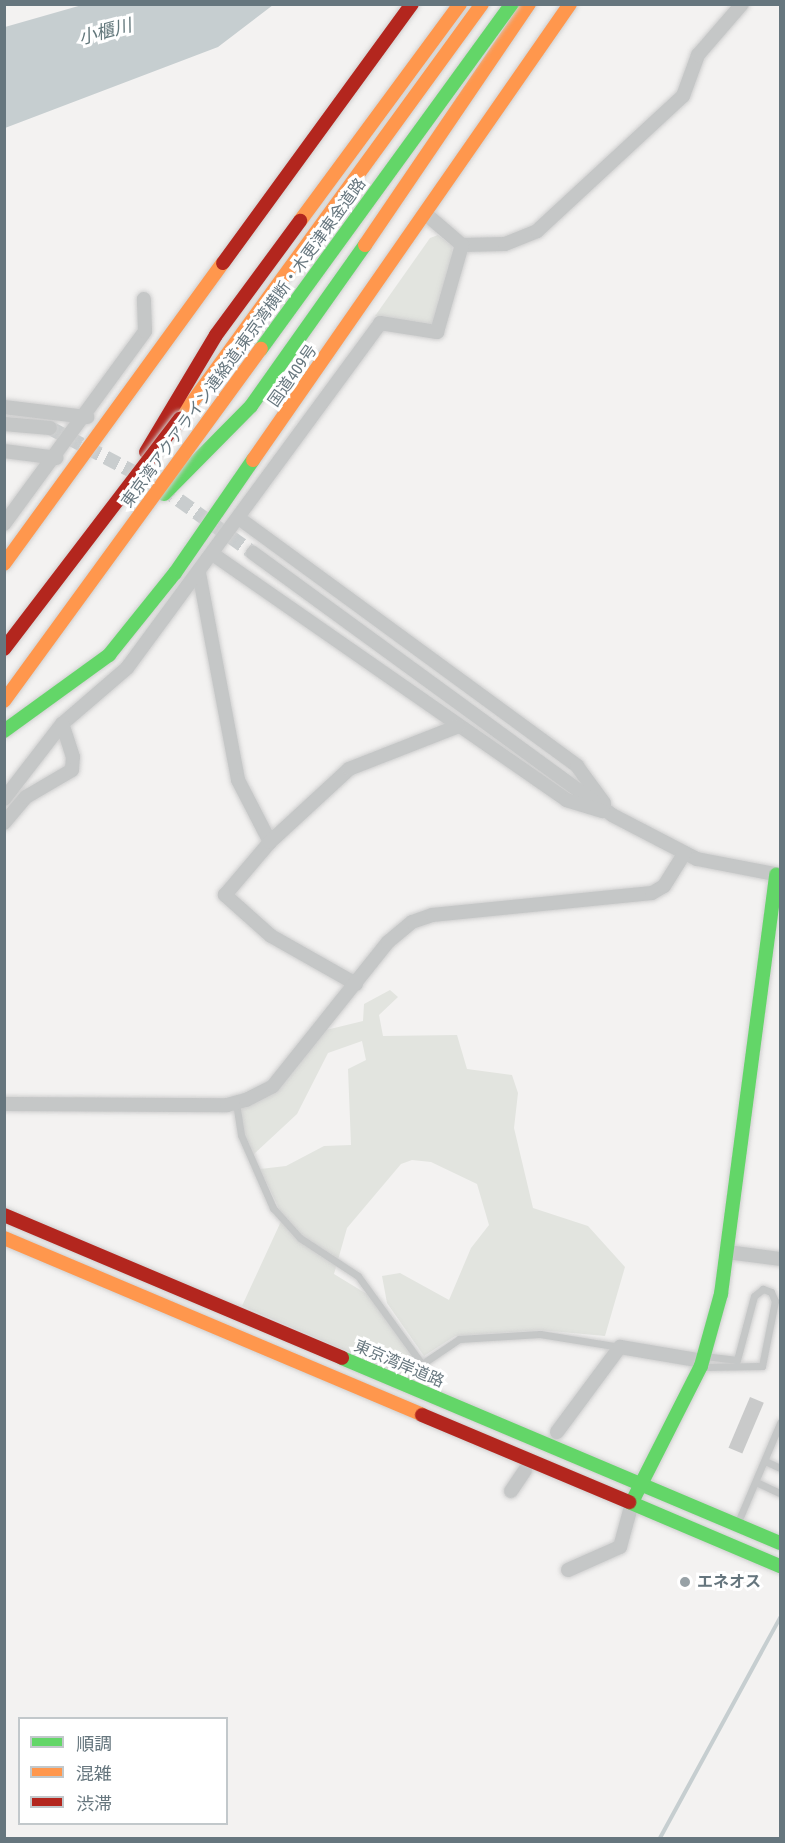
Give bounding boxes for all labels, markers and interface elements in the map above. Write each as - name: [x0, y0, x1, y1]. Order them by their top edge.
- water label: 小櫃川: [76, 15, 134, 49]
- street label: 東京湾アクアライン連絡道;東京湾横断・木更津東金道路: [118, 174, 370, 512]
- street label: 国道409号: [265, 341, 321, 411]
- street label: 東京湾岸道路: [351, 1336, 447, 1392]
- place label: エネオス: [697, 1572, 761, 1592]
- marker: エネオス: [678, 1575, 692, 1589]
- legend: [18, 1717, 228, 1825]
- text: 順調: [76, 1733, 112, 1754]
- text: 混雑: [76, 1763, 112, 1784]
- text: 渋滞: [76, 1793, 112, 1814]

